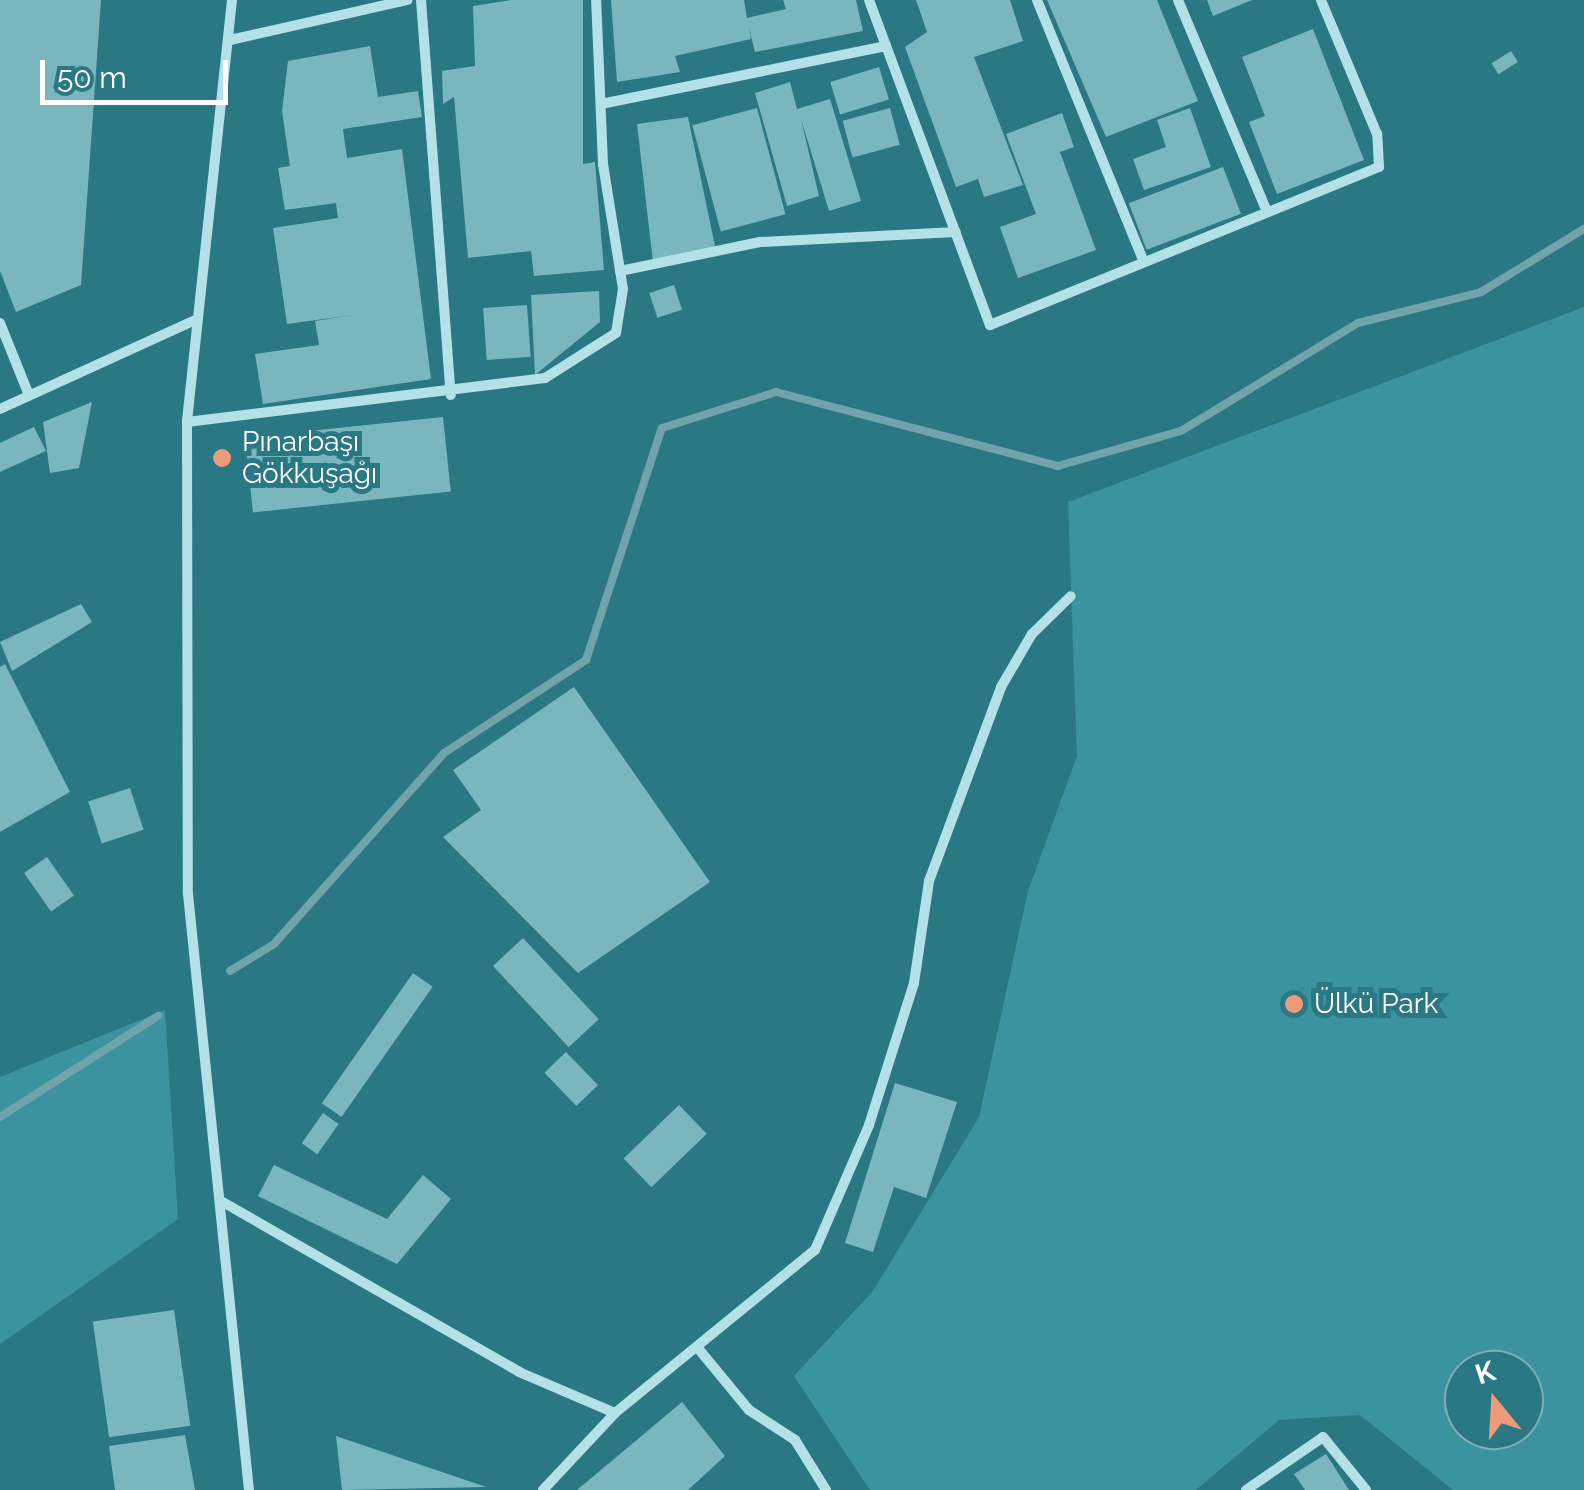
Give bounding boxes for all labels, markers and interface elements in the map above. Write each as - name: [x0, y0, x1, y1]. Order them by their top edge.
- scale bar: [45, 40, 232, 102]
- text: 50 m: [57, 60, 127, 95]
- place label: Pınarbaşı Gökkuşağı: [242, 425, 377, 491]
- marker: Pınarbaşı Gökkuşağı: [211, 447, 233, 469]
- place label: Ülkü Park: [1314, 987, 1438, 1021]
- marker: Ülkü Park: [1283, 993, 1305, 1015]
- north arrow: [1444, 1350, 1544, 1450]
- text: K: [1471, 1354, 1499, 1391]

